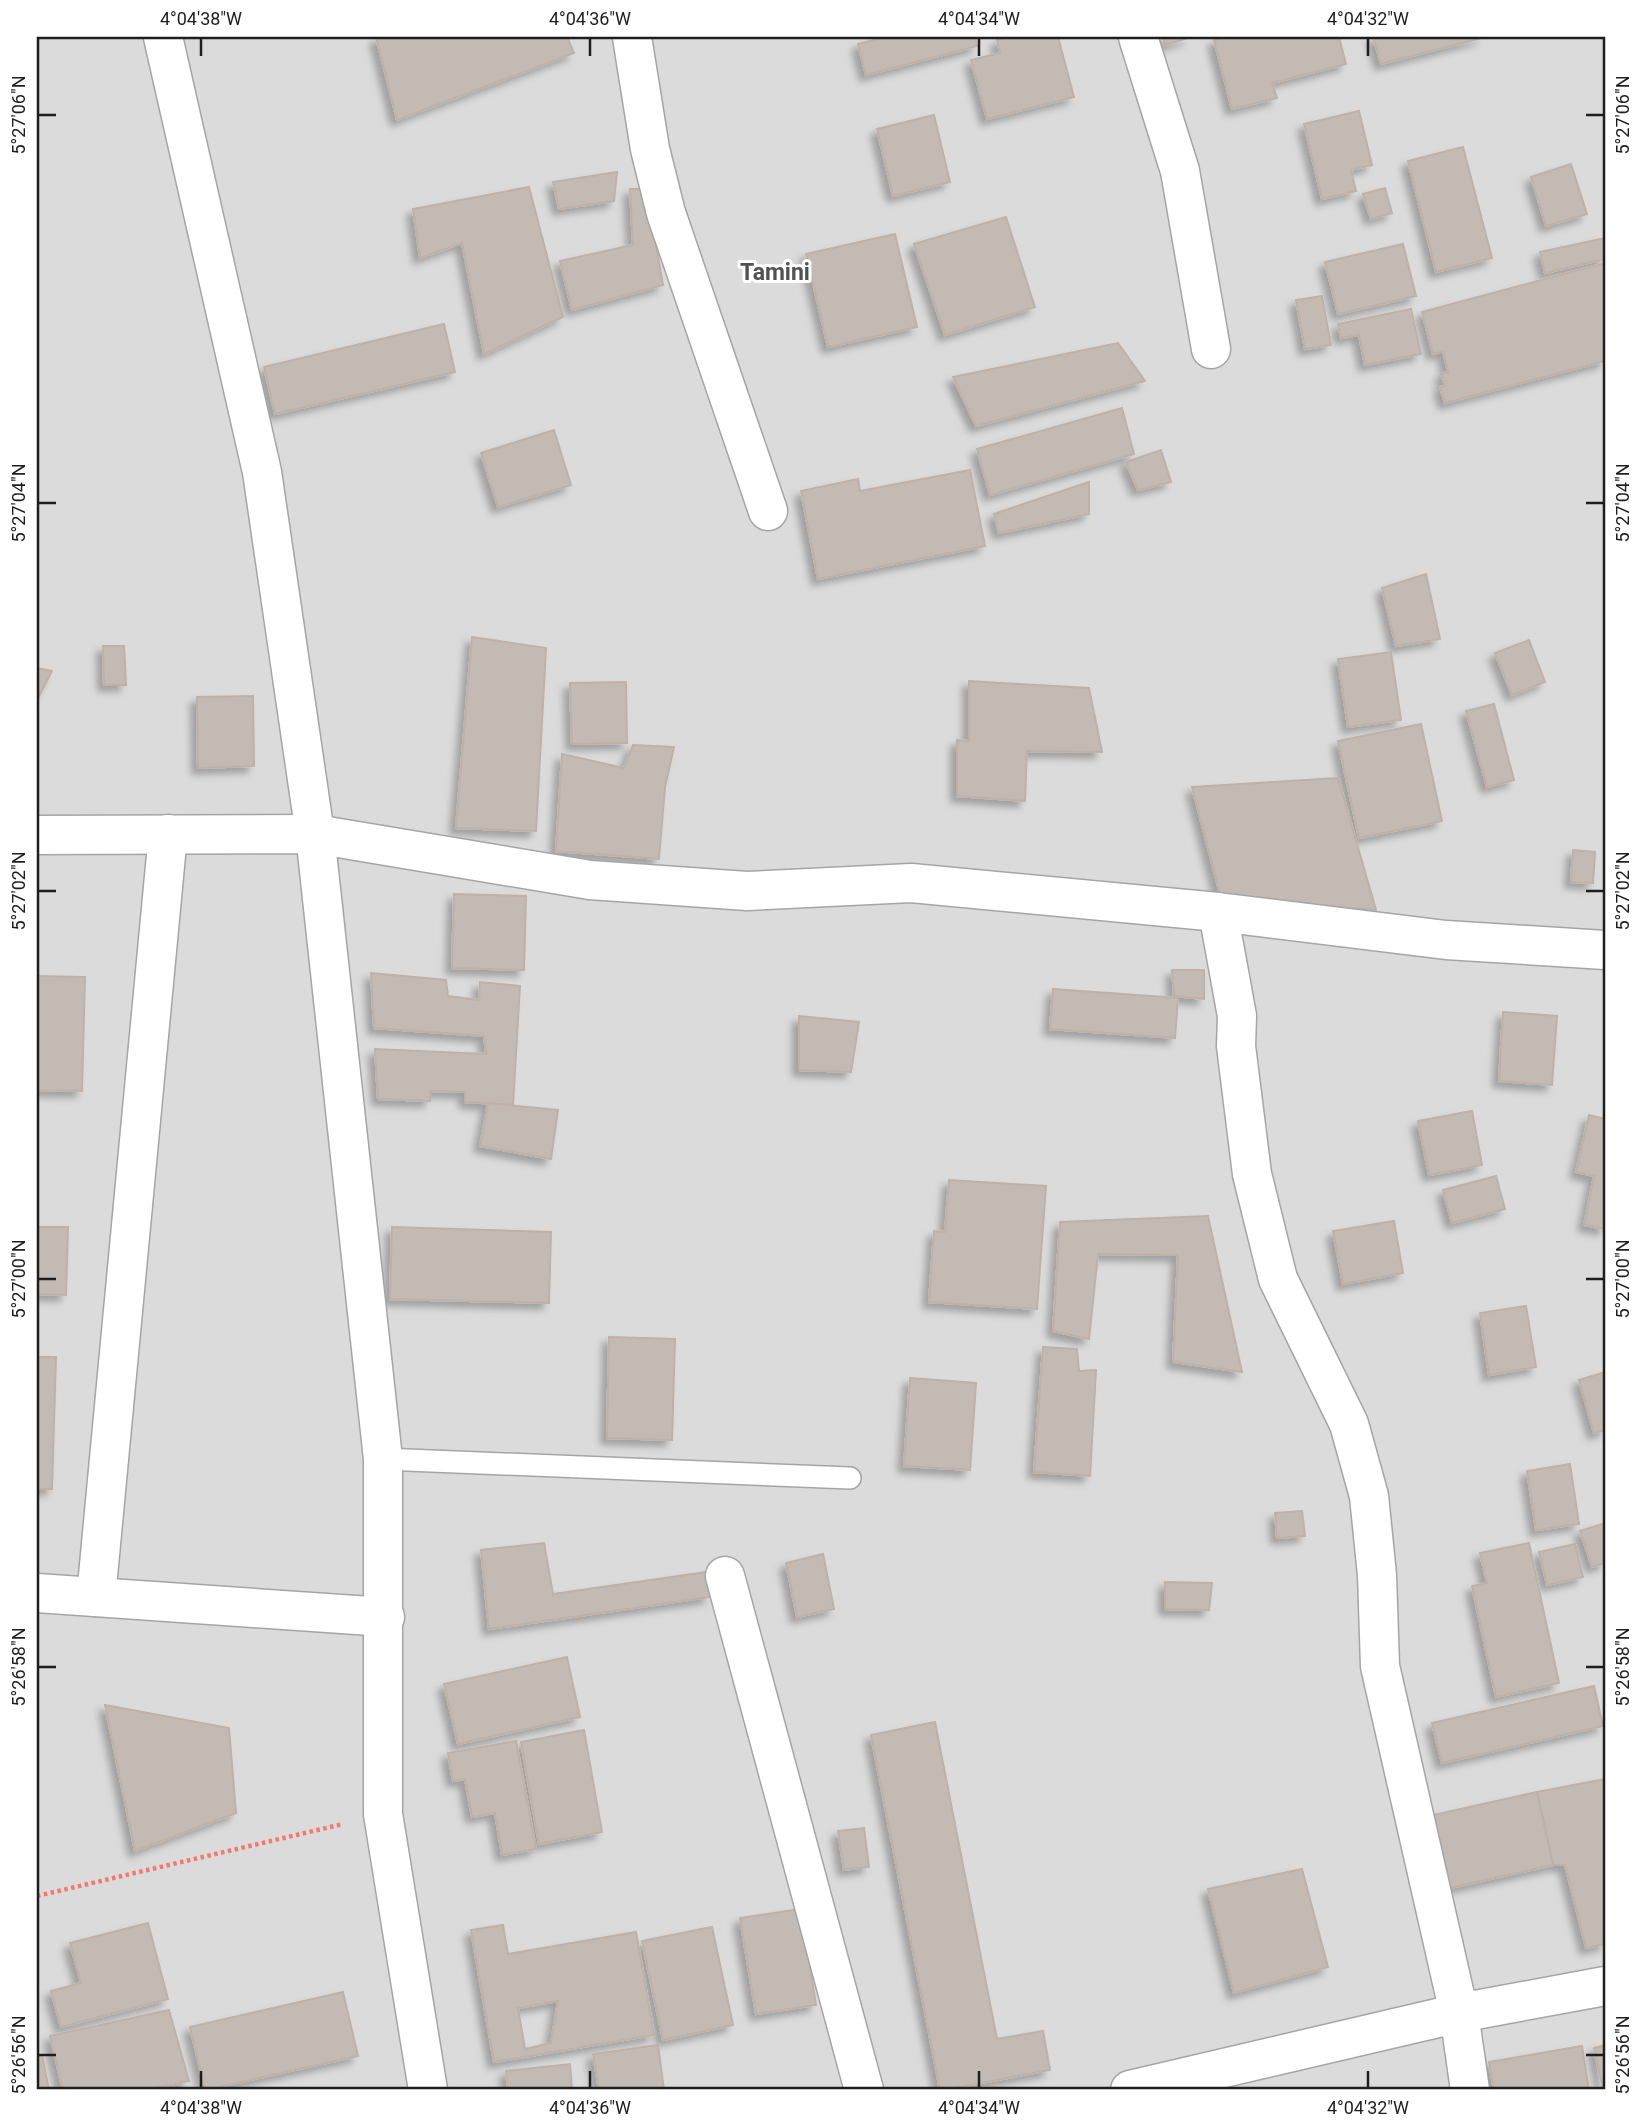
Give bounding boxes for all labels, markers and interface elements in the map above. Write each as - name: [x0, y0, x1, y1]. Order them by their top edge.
- text: 4°04'38"W: [160, 8, 242, 29]
- text: 4°04'36"W: [549, 8, 631, 29]
- text: 4°04'34"W: [938, 8, 1020, 29]
- text: 4°04'32"W: [1327, 8, 1409, 29]
- text: 5°27'06"N: [8, 75, 29, 155]
- text: 5°27'06"N: [1612, 75, 1633, 155]
- district label: Tamini: [740, 259, 810, 286]
- text: 5°27'04"N: [8, 463, 29, 543]
- text: 5°27'04"N: [1612, 463, 1633, 543]
- text: 5°27'02"N: [8, 851, 29, 931]
- text: 5°27'02"N: [1612, 851, 1633, 931]
- text: 5°27'00"N: [8, 1239, 29, 1319]
- text: 5°27'00"N: [1612, 1239, 1633, 1319]
- text: 5°26'58"N: [8, 1627, 29, 1707]
- text: 5°26'58"N: [1612, 1627, 1633, 1707]
- text: 5°26'56"N: [8, 2015, 29, 2095]
- text: 5°26'56"N: [1612, 2015, 1633, 2095]
- text: 4°04'38"W: [160, 2097, 242, 2118]
- text: 4°04'36"W: [549, 2097, 631, 2118]
- text: 4°04'34"W: [938, 2097, 1020, 2118]
- text: 4°04'32"W: [1327, 2097, 1409, 2118]

